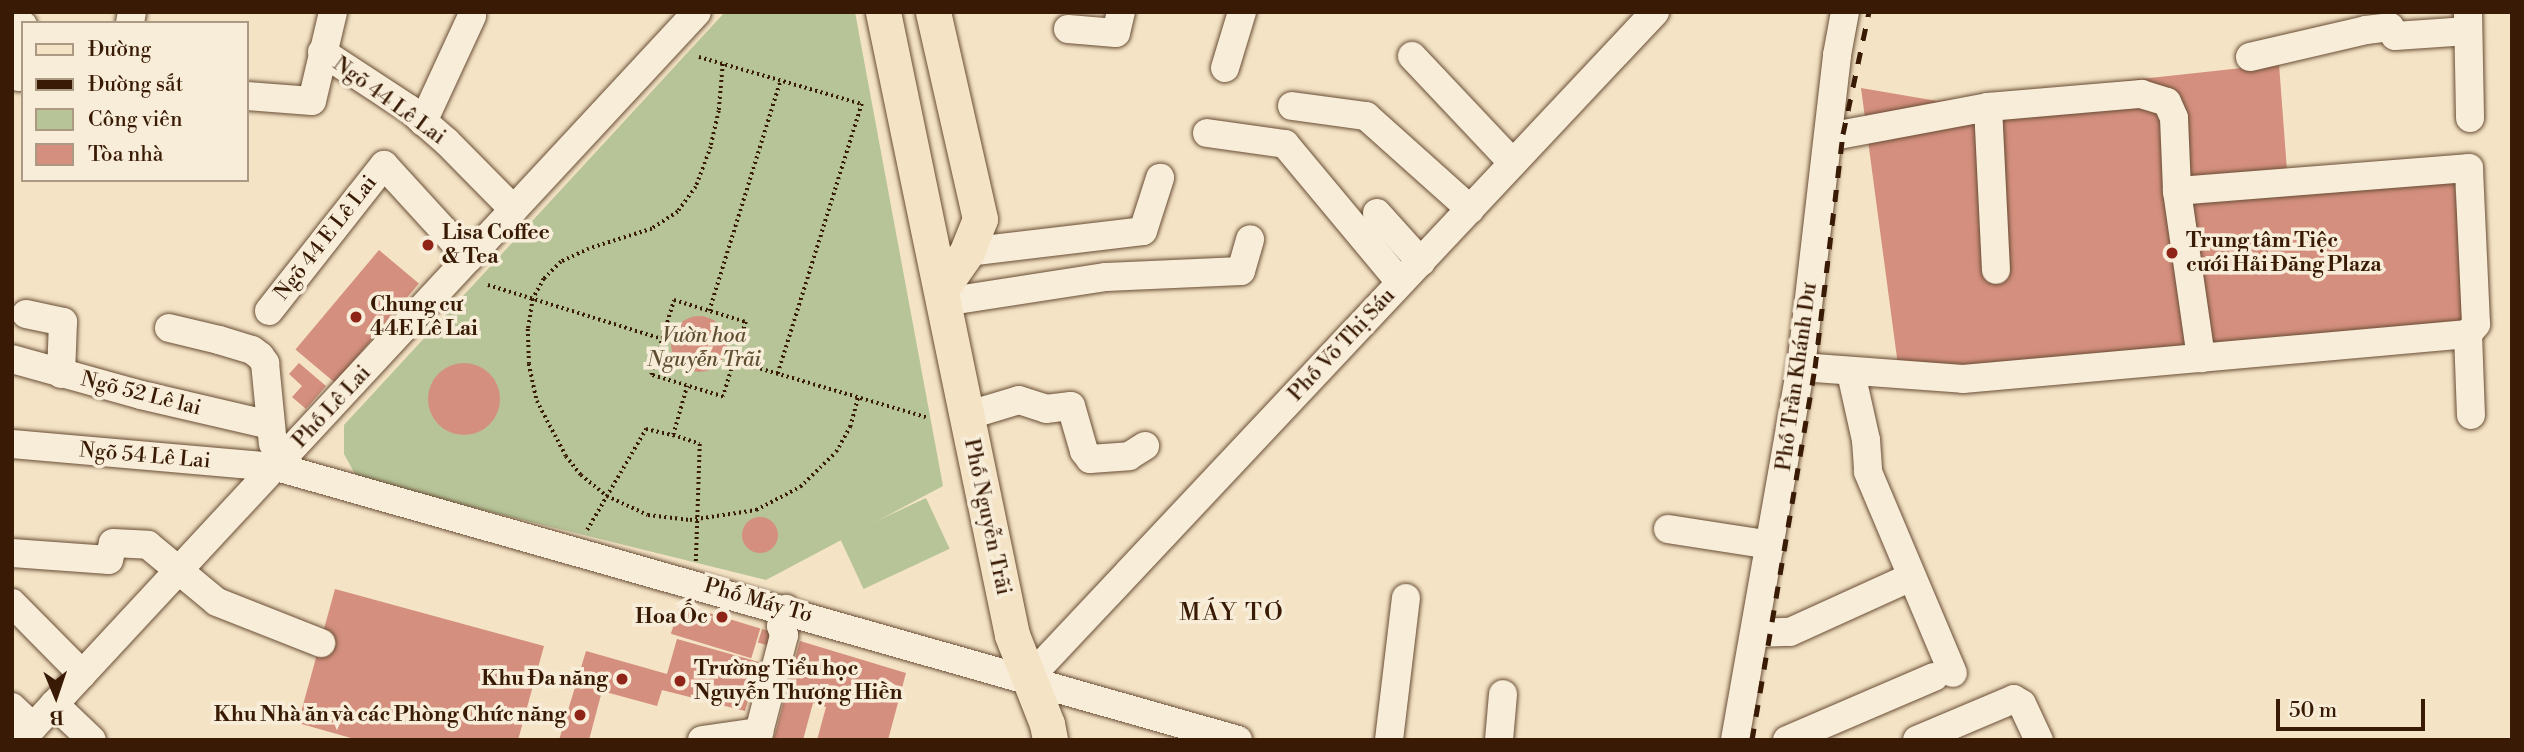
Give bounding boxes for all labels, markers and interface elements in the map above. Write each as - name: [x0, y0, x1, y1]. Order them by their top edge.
- legend: [21, 21, 248, 182]
- text: Đường: [88, 37, 151, 63]
- street label: Ngõ 44 Lê Lai: [328, 52, 450, 150]
- text: Đường sắt: [88, 72, 183, 98]
- text: Công viên: [88, 107, 182, 133]
- text: Tòa nhà: [88, 142, 163, 168]
- street label: Ngõ 44 E Lê Lai: [269, 171, 383, 305]
- place label: Lisa Coffee & Tea: [442, 220, 550, 270]
- place label: Trung tâm Tiệc cưới Hải Đăng Plaza: [2186, 228, 2382, 278]
- marker: Lisa Coffee & Tea: [420, 237, 436, 253]
- marker: Trung tâm Tiệc cưới Hải Đăng Plaza: [2164, 245, 2180, 261]
- street label: Phố Trần Khánh Dư: [1771, 281, 1823, 473]
- street label: Phố Võ Thị Sáu: [1283, 283, 1401, 407]
- place label: Chung cư 44E Lê Lai: [370, 292, 478, 342]
- marker: Chung cư 44E Lê Lai: [348, 309, 364, 325]
- park label: Vườn hoa Nguyễn Trãi: [647, 323, 761, 373]
- street label: Phố Lê Lai: [288, 361, 376, 453]
- street label: Ngõ 52 Lê lai: [78, 367, 204, 421]
- street label: Phố Nguyễn Trãi: [958, 437, 1016, 597]
- street label: Ngõ 54 Lê Lai: [78, 438, 212, 474]
- street label: Phố Máy Tơ: [701, 574, 815, 628]
- district label: MÁY TƠ: [1180, 600, 1284, 628]
- place label: Hoa Ốc: [635, 604, 708, 630]
- marker: Hoa Ốc: [714, 609, 730, 625]
- place label: Trường Tiểu học Nguyễn Thượng Hiền: [694, 656, 902, 706]
- north arrow: [21, 661, 91, 731]
- place label: Khu Đa năng: [481, 666, 608, 692]
- marker: Khu Đa năng: [614, 671, 630, 687]
- marker: Trường Tiểu học Nguyễn Thượng Hiền: [672, 673, 688, 689]
- scale bar: [2279, 686, 2428, 730]
- text: 50 m: [2289, 698, 2337, 724]
- place label: Khu Nhà ăn và các Phòng Chức năng: [214, 702, 566, 728]
- text: B: [49, 705, 64, 729]
- marker: Khu Nhà ăn và các Phòng Chức năng: [572, 707, 588, 723]

